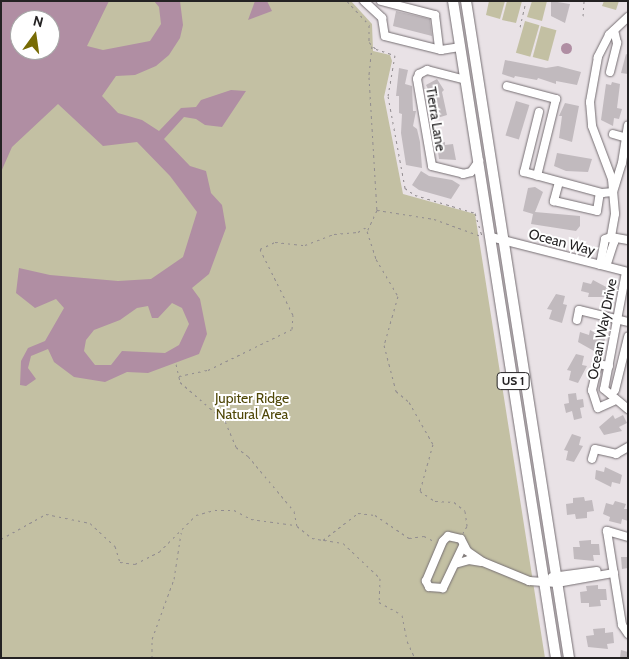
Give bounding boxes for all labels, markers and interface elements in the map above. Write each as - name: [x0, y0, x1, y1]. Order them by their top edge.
- north arrow: [10, 10, 60, 60]
- text: N: [31, 11, 45, 31]
- street label: Tierra Lane: [423, 86, 449, 152]
- street label: Ocean Way: [527, 225, 597, 259]
- street label: Ocean Way Drive: [584, 277, 620, 381]
- road number: US 1: [496, 372, 530, 391]
- park label: Jupiter Ridge Natural Area: [215, 390, 289, 422]

